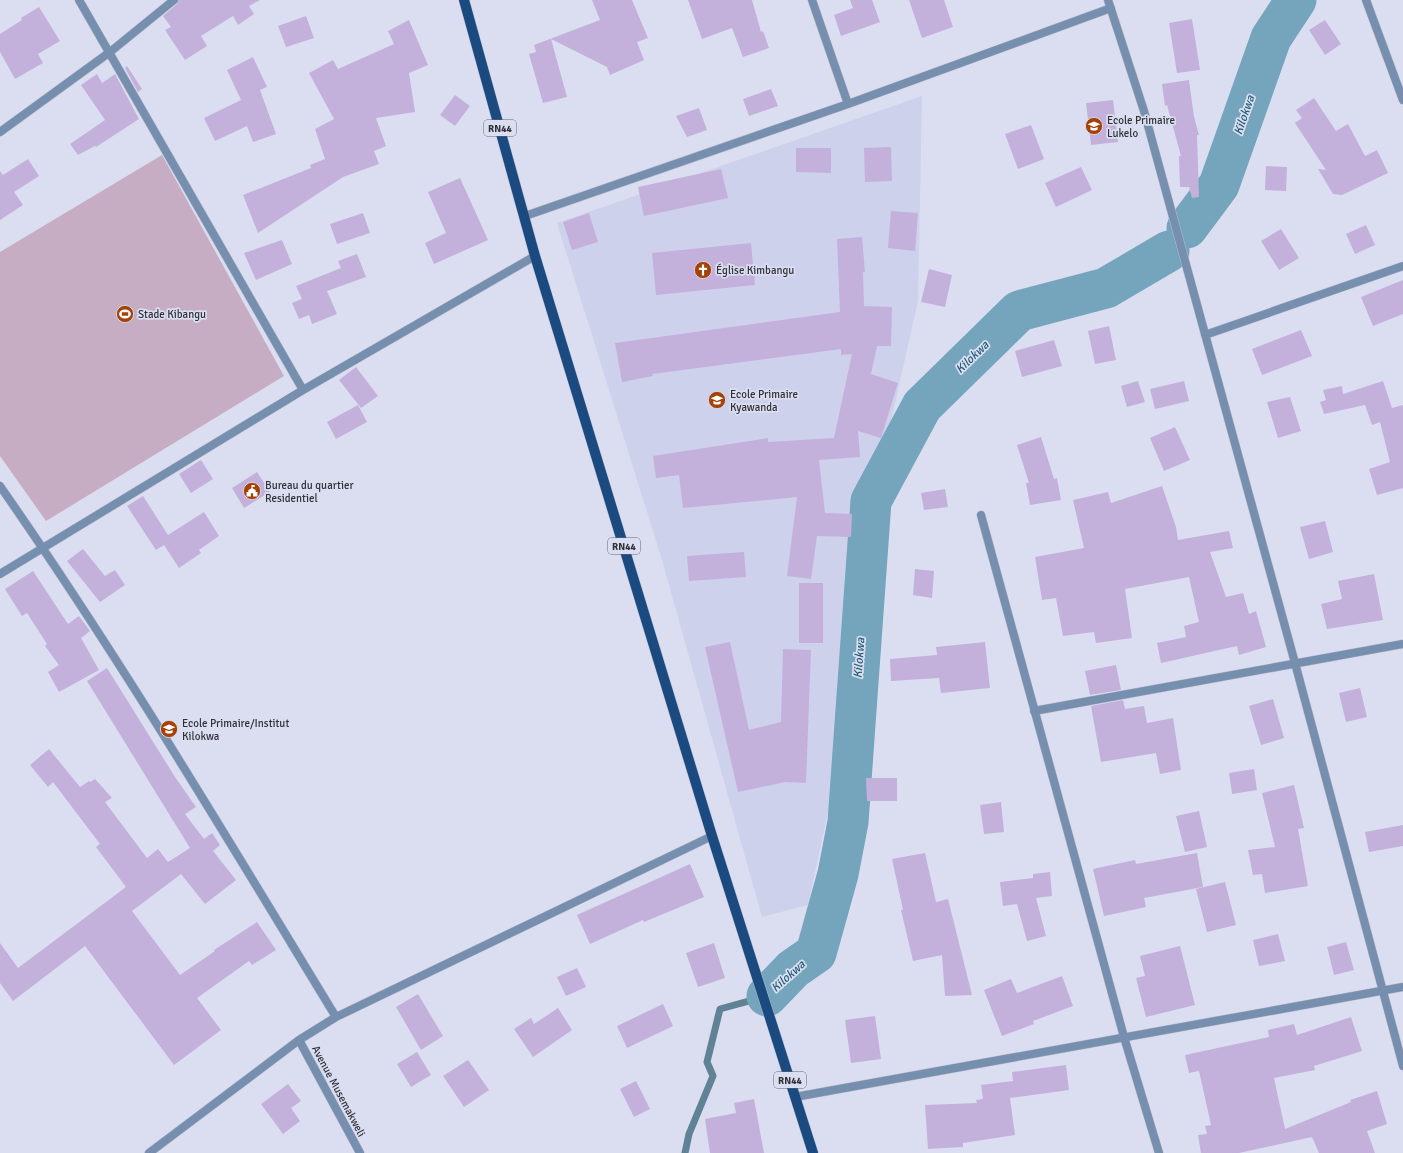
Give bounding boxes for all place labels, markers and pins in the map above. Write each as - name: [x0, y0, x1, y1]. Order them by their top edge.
- place label: Ecole Primaire Lukelo: [1107, 114, 1175, 140]
- school or university icon: Ecole Primaire Lukelo: [1084, 116, 1104, 136]
- church icon: Église Kimbangu: [693, 260, 713, 280]
- place label: Église Kimbangu: [716, 263, 794, 277]
- sports icon: Stade Kibangu: [115, 304, 135, 324]
- place label: Stade Kibangu: [138, 308, 206, 321]
- place label: Ecole Primaire Kyawanda: [730, 388, 798, 414]
- school or university icon: Ecole Primaire Kyawanda: [707, 390, 727, 410]
- place label: Bureau du quartier Residentiel: [265, 479, 353, 505]
- public building icon: Bureau du quartier Residentiel: [242, 481, 262, 501]
- place label: Ecole Primaire/Institut Kilokwa: [182, 717, 289, 743]
- school or university icon: Ecole Primaire/Institut Kilokwa: [159, 719, 179, 739]

